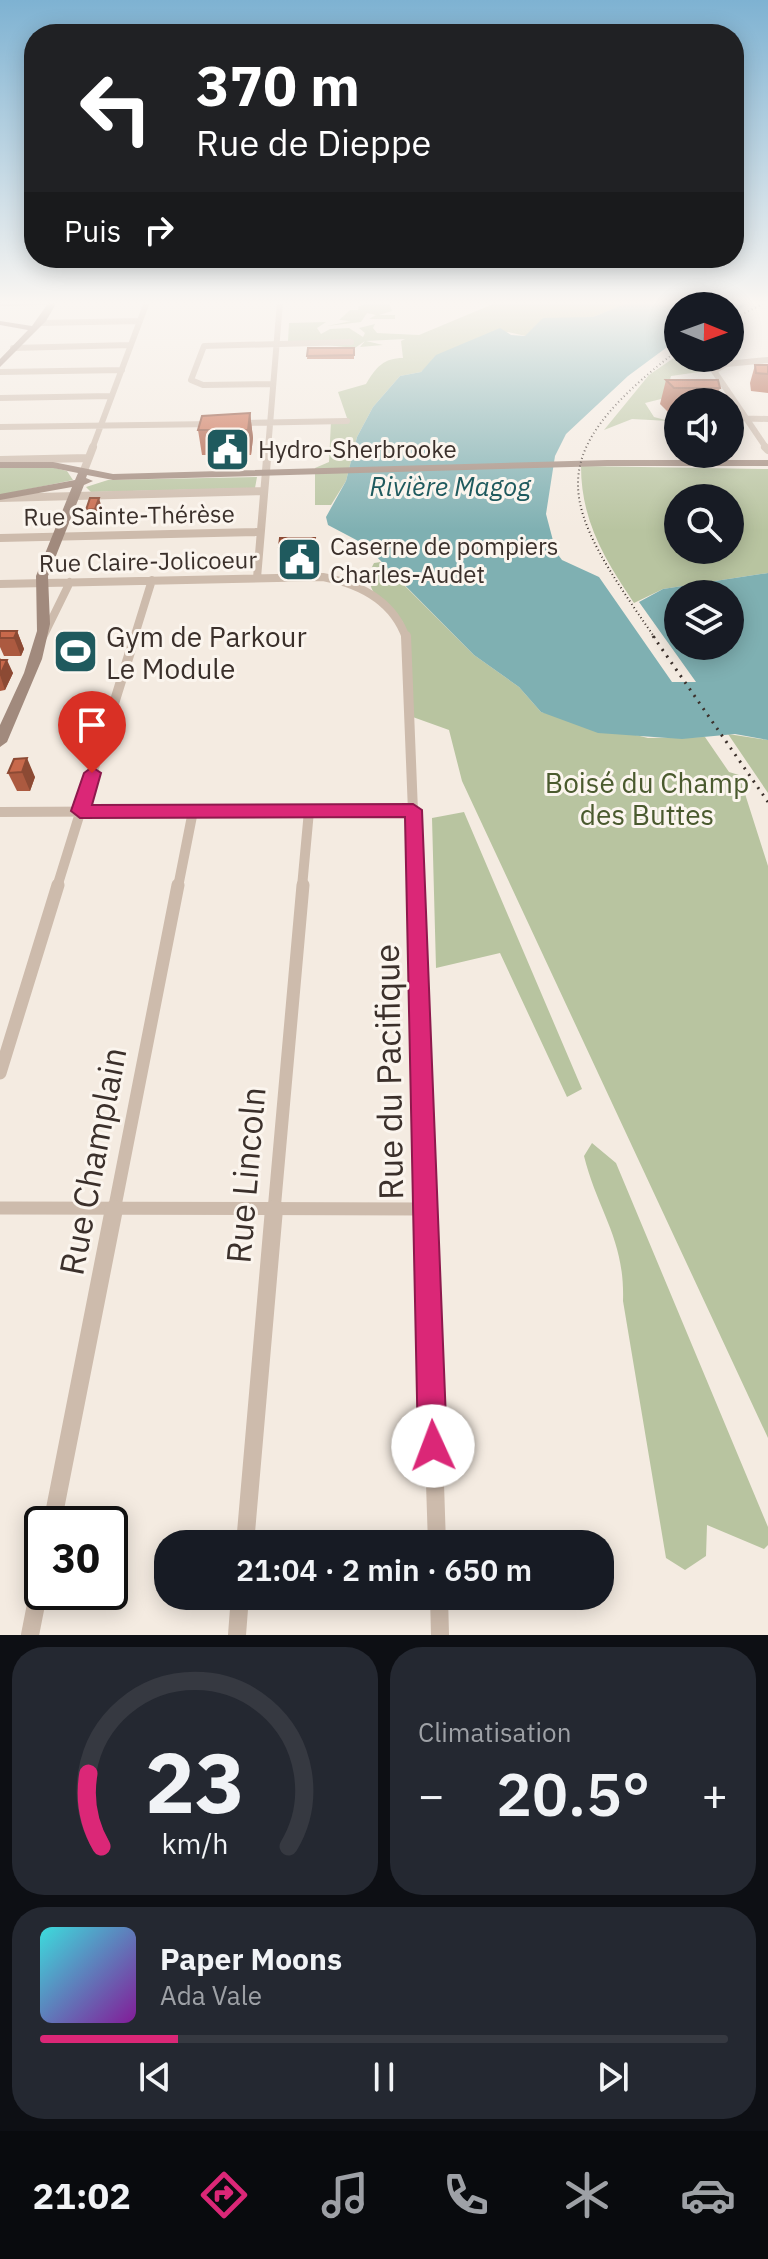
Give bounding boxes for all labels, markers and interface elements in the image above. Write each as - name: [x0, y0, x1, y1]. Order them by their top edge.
- text: 370 m: [196, 49, 360, 121]
- icon: left: [64, 56, 168, 160]
- text: Rue de Dieppe: [196, 119, 431, 166]
- icon: right: [137, 208, 181, 252]
- text: Puis: [64, 211, 121, 250]
- north arrow: [664, 292, 744, 372]
- map controls: [664, 292, 744, 660]
- button: sound: [664, 388, 744, 468]
- public building icon: Hydro-Sherbrooke: [203, 425, 251, 473]
- place label: Hydro-Sherbrooke: [258, 433, 457, 465]
- water label: Rivière Magog: [370, 469, 532, 503]
- button: search: [664, 484, 744, 564]
- street label: Rue Sainte-Thérèse: [23, 497, 235, 533]
- place label: Caserne de pompiers Charles-Audet: [330, 530, 559, 590]
- public building icon: Caserne de pompiers Charles-Audet: [275, 536, 323, 584]
- street label: Rue Claire-Jolicoeur: [39, 543, 258, 579]
- button: layers: [664, 580, 744, 660]
- place label: Gym de Parkour Le Module: [106, 618, 307, 687]
- sports icon: Gym de Parkour Le Module: [51, 628, 99, 676]
- pin: [58, 691, 126, 773]
- icon: arrive: [70, 703, 114, 747]
- park label: Boisé du Champ des Buttes: [545, 764, 749, 833]
- street label: Rue du Pacifique: [364, 944, 412, 1200]
- street label: Rue Champlain: [48, 1043, 136, 1279]
- street label: Rue Lincoln: [215, 1085, 275, 1265]
- position arrow: [391, 1404, 475, 1488]
- speed limit sign: 30: [24, 1506, 128, 1610]
- text: 21:04 · 2 min · 650 m: [236, 1550, 532, 1589]
- text: Climatisation: [418, 1715, 571, 1749]
- text: 23: [145, 1728, 245, 1836]
- text: 20.5°: [496, 1754, 650, 1833]
- text: −: [418, 1766, 444, 1823]
- text: +: [702, 1766, 728, 1823]
- text: km/h: [161, 1825, 229, 1862]
- text: Paper Moons: [160, 1939, 342, 1978]
- text: Ada Vale: [160, 1978, 262, 2012]
- icon: previous: [133, 2055, 177, 2099]
- icon: pause: [362, 2055, 406, 2099]
- icon: next: [591, 2055, 635, 2099]
- icon: directions: [196, 2167, 252, 2223]
- icon: music: [317, 2167, 373, 2223]
- icon: phone: [438, 2167, 494, 2223]
- icon: climate: [559, 2167, 615, 2223]
- icon: car: [680, 2167, 736, 2223]
- text: 21:02: [32, 2172, 131, 2219]

